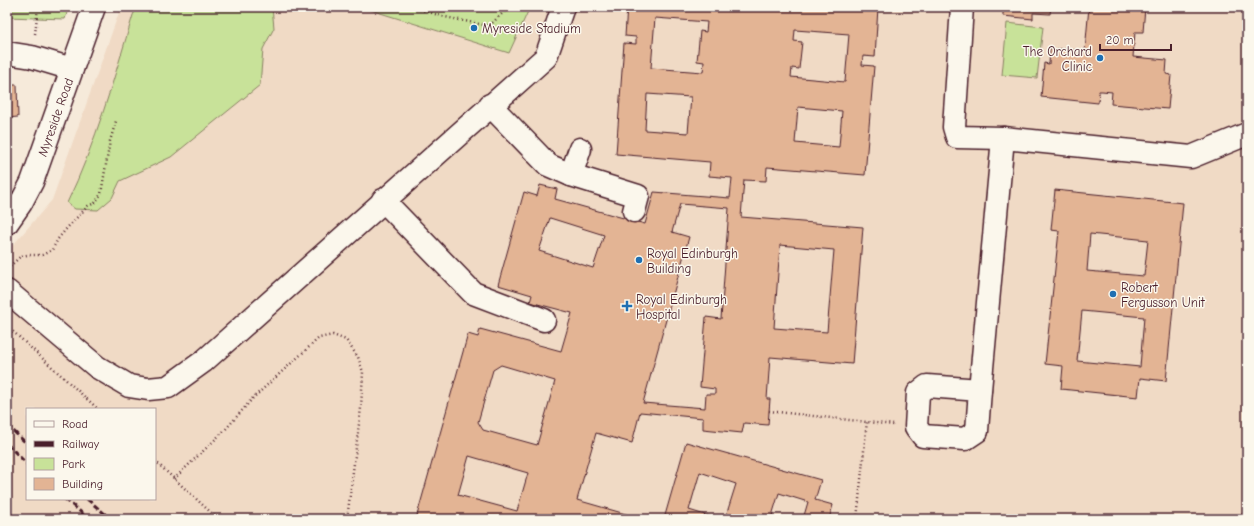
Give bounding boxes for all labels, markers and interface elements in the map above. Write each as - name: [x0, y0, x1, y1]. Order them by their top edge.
- place label: Myreside Stadium: [482, 21, 581, 36]
- marker: Myreside Stadium: [469, 23, 479, 33]
- scale bar: [1100, 26, 1171, 52]
- text: 20 m: [1106, 33, 1134, 47]
- place label: The Orchard Clinic: [1023, 44, 1092, 74]
- marker: The Orchard Clinic: [1095, 53, 1105, 63]
- street label: Myreside Road: [34, 76, 76, 158]
- place label: Royal Edinburgh Building: [647, 246, 738, 276]
- marker: Royal Edinburgh Building: [634, 255, 644, 265]
- place label: Robert Fergusson Unit: [1121, 280, 1206, 310]
- marker: Robert Fergusson Unit: [1108, 289, 1118, 299]
- place label: Royal Edinburgh Hospital: [636, 292, 727, 322]
- marker: Royal Edinburgh Hospital: [621, 300, 633, 312]
- legend: [26, 408, 156, 500]
- text: Road: [62, 417, 88, 431]
- text: Railway: [62, 437, 100, 451]
- text: Park: [62, 457, 85, 471]
- text: Building: [62, 477, 103, 491]

